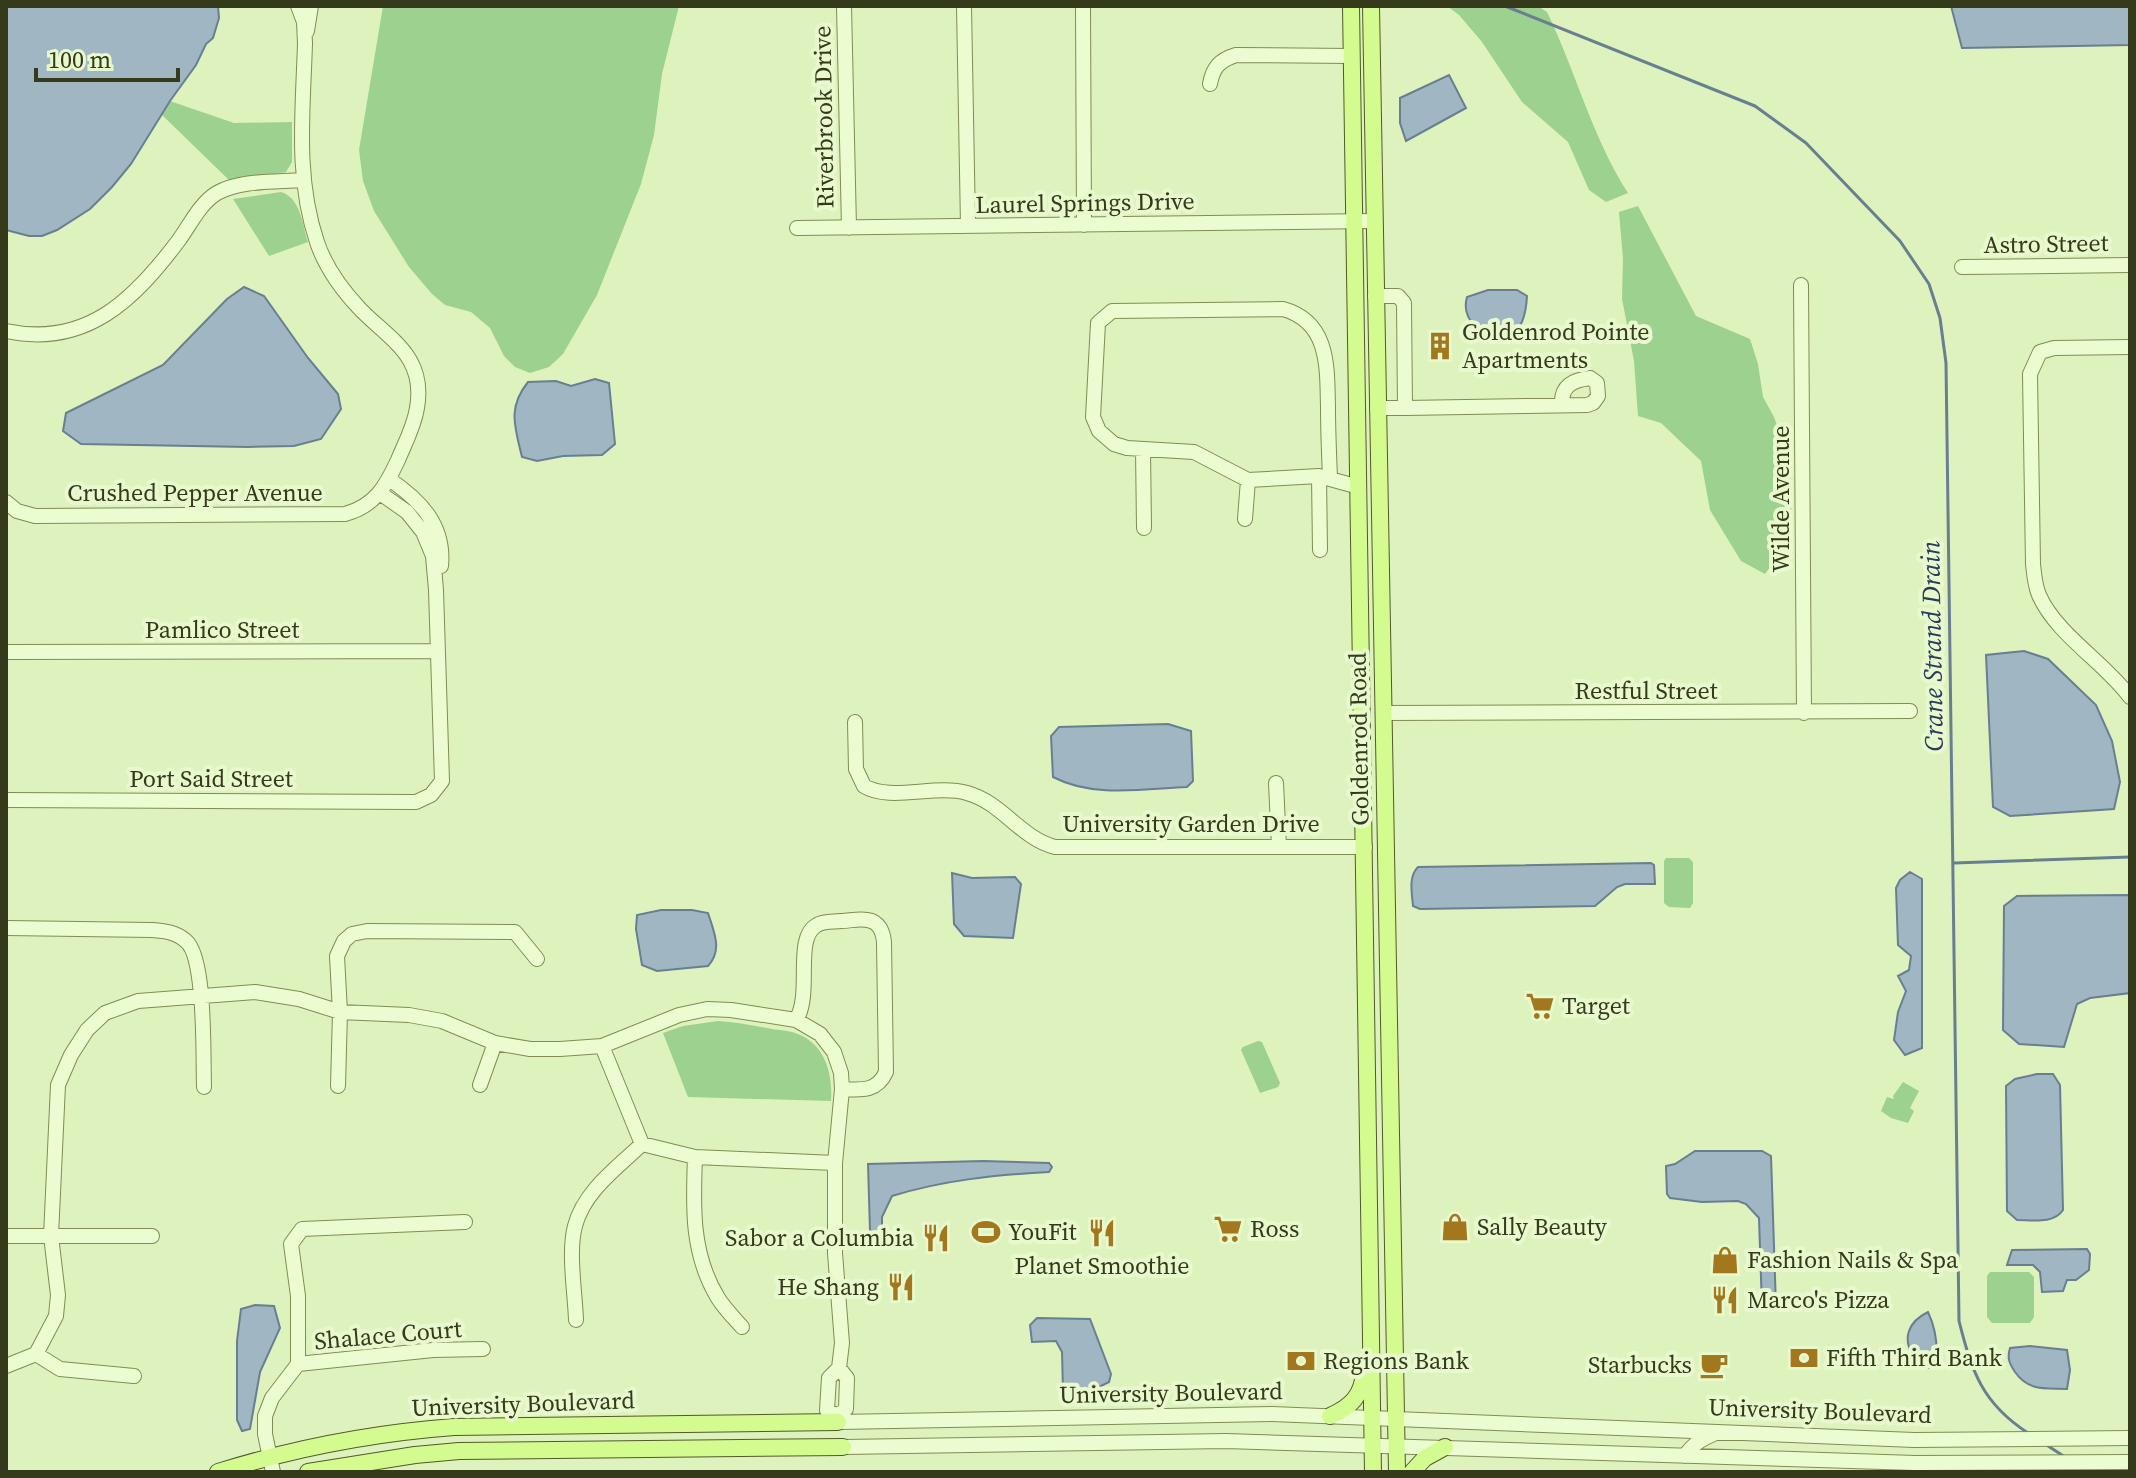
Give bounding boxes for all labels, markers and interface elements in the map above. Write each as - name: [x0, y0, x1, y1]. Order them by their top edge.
- street label: Riverbrook Drive: [805, 25, 842, 209]
- scale bar: [36, 32, 178, 82]
- text: 100 m: [48, 43, 111, 76]
- street label: Laurel Springs Drive: [975, 184, 1195, 221]
- street label: Astro Street: [1983, 226, 2109, 261]
- place label: Goldenrod Pointe Apartments: [1462, 315, 1650, 376]
- building icon: Goldenrod Pointe Apartments: [1425, 331, 1455, 361]
- street label: Wilde Avenue: [1764, 425, 1797, 573]
- street label: Crushed Pepper Avenue: [67, 476, 323, 509]
- water label: Crane Strand Drain: [1912, 540, 1952, 752]
- street label: Pamlico Street: [145, 613, 300, 646]
- street label: Goldenrod Road: [1340, 652, 1377, 826]
- street label: Restful Street: [1575, 674, 1718, 707]
- street label: Port Said Street: [129, 762, 293, 795]
- street label: University Garden Drive: [1062, 807, 1320, 840]
- place label: Target: [1562, 989, 1630, 1022]
- supermarket icon: Target: [1525, 991, 1555, 1021]
- place label: Sally Beauty: [1477, 1210, 1608, 1243]
- place label: Ross: [1250, 1212, 1299, 1245]
- shop icon: Sally Beauty: [1440, 1212, 1470, 1242]
- supermarket icon: Ross: [1213, 1214, 1243, 1244]
- place label: YouFit: [1008, 1215, 1077, 1248]
- sports icon: YouFit: [971, 1217, 1001, 1247]
- restaurant icon: Planet Smoothie: [1087, 1218, 1117, 1248]
- place label: Sabor a Columbia: [725, 1221, 915, 1254]
- restaurant icon: Sabor a Columbia: [921, 1223, 951, 1253]
- place label: Fashion Nails & Spa: [1747, 1243, 1959, 1276]
- shop icon: Fashion Nails & Spa: [1710, 1245, 1740, 1275]
- place label: Planet Smoothie: [1015, 1249, 1189, 1282]
- place label: He Shang: [777, 1270, 879, 1303]
- restaurant icon: He Shang: [886, 1272, 916, 1302]
- place label: Marco's Pizza: [1747, 1283, 1890, 1316]
- restaurant icon: Marco's Pizza: [1710, 1285, 1740, 1315]
- street label: Shalace Court: [313, 1312, 463, 1357]
- place label: Fifth Third Bank: [1826, 1341, 2003, 1374]
- bank icon: Fifth Third Bank: [1789, 1343, 1819, 1373]
- place label: Regions Bank: [1323, 1344, 1470, 1377]
- bank icon: Regions Bank: [1286, 1346, 1316, 1376]
- place label: Starbucks: [1588, 1348, 1692, 1381]
- cafe icon: Starbucks: [1699, 1350, 1729, 1380]
- street label: University Boulevard: [1059, 1374, 1283, 1411]
- street label: University Boulevard: [411, 1383, 636, 1424]
- street label: University Boulevard: [1708, 1390, 1933, 1431]

